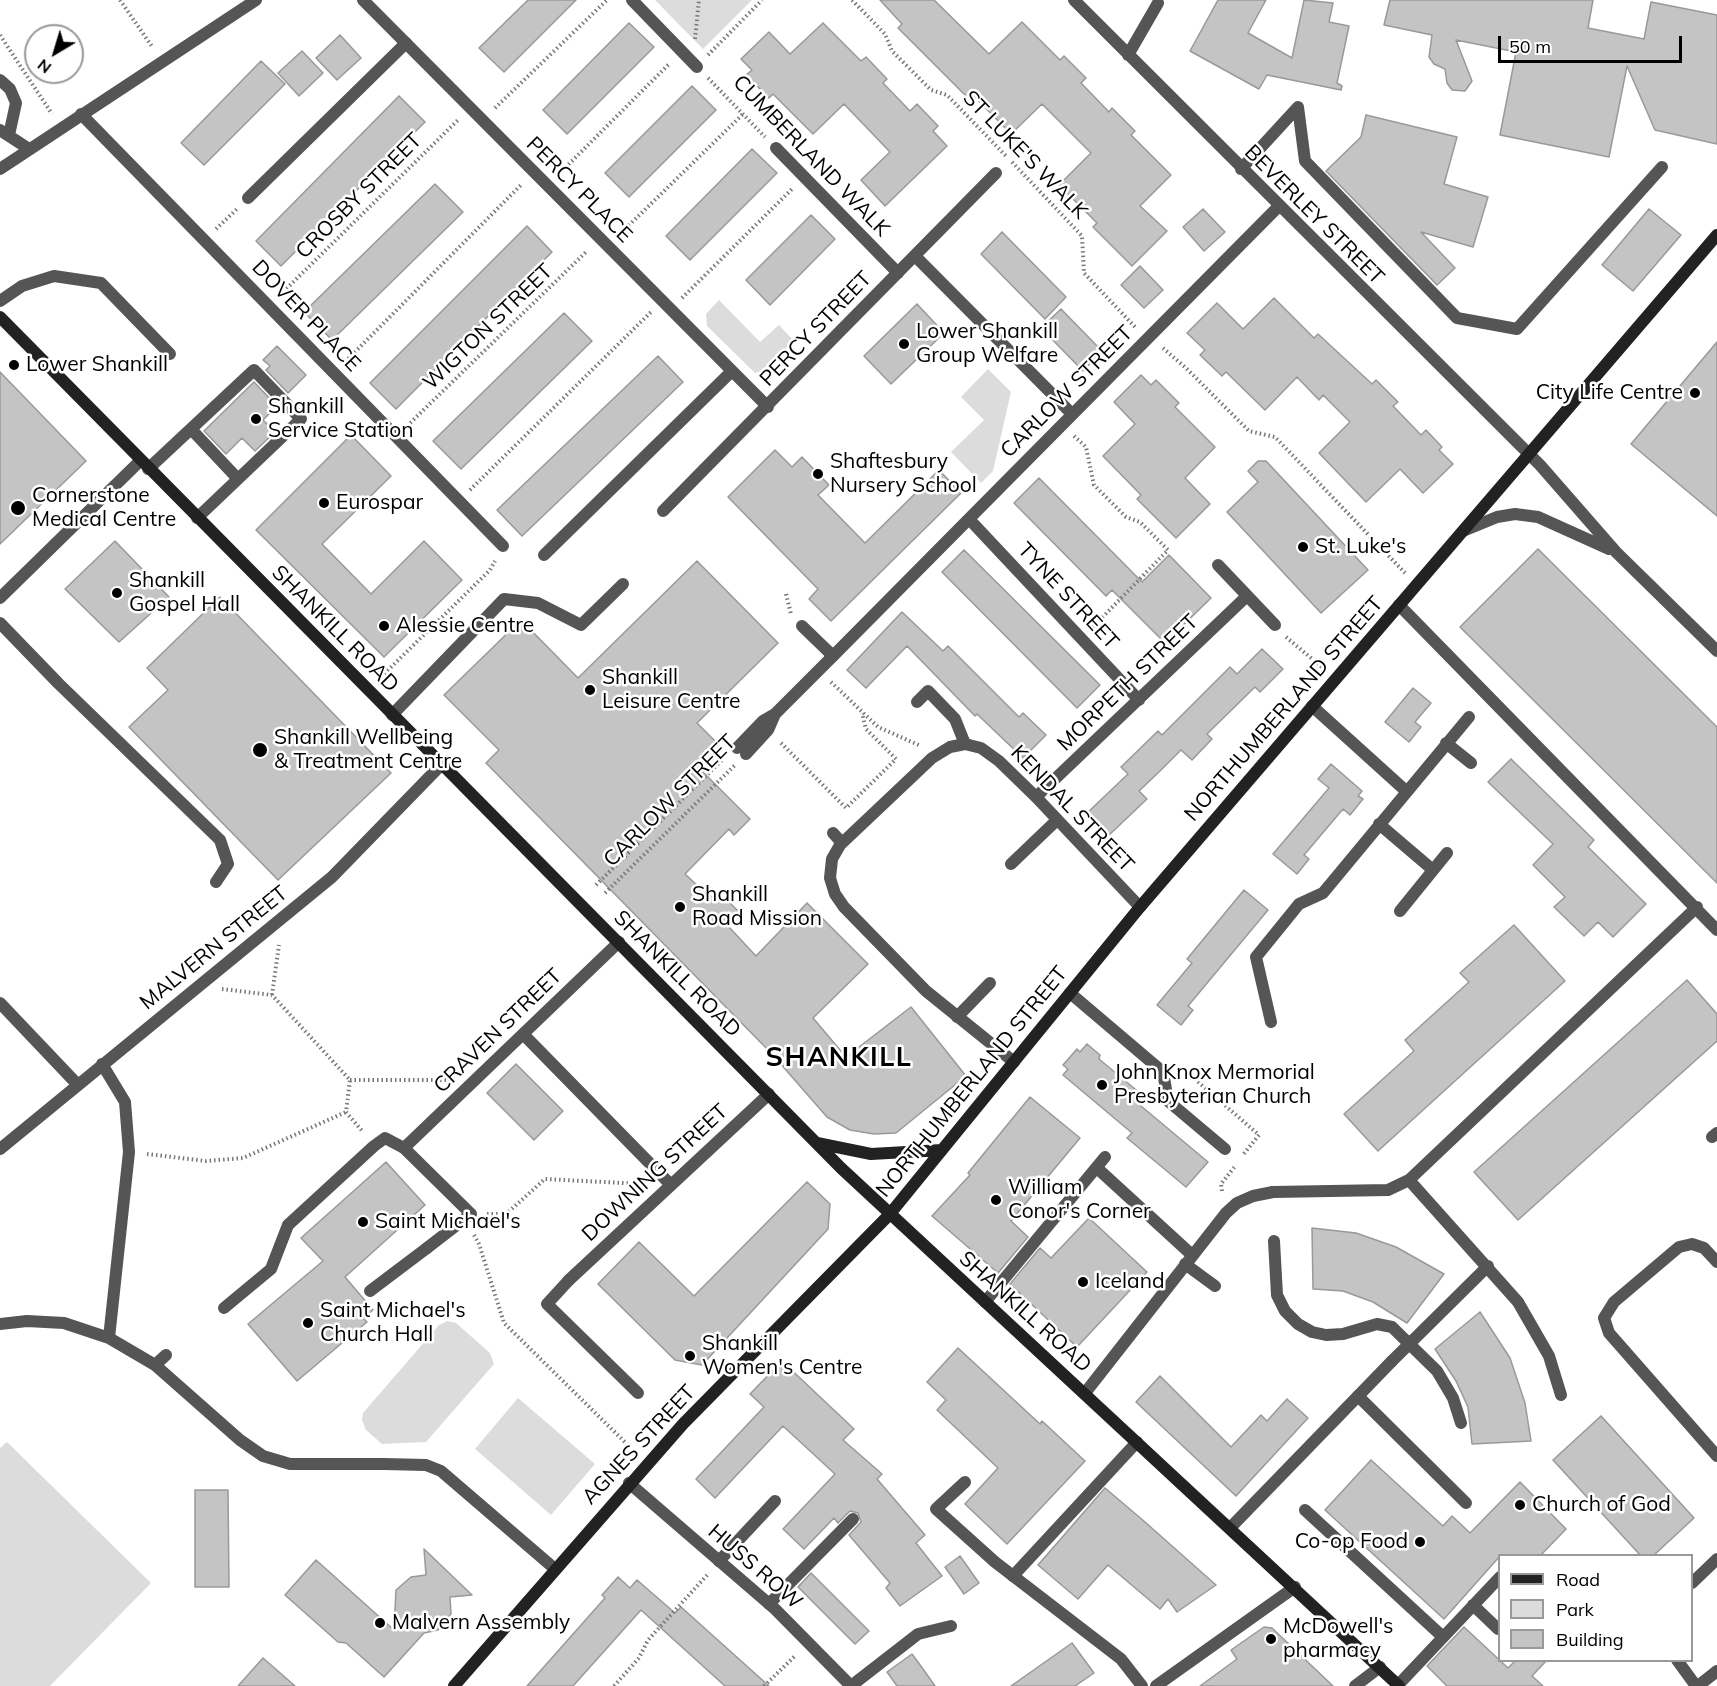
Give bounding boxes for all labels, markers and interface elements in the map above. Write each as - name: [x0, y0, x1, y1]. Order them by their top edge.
- north arrow: [24, 24, 84, 84]
- scale bar: [1501, 24, 1686, 62]
- text: 50 m: [1509, 35, 1551, 58]
- text: N: [33, 55, 55, 78]
- street label: CUMBERLAND WALK: [727, 70, 895, 242]
- street label: ST LUKE'S WALK: [957, 86, 1093, 224]
- street label: CROSBY STREET: [291, 128, 427, 264]
- street label: PERCY PLACE: [521, 132, 637, 248]
- street label: BEVERLEY STREET: [1239, 140, 1389, 290]
- street label: DOVER PLACE: [247, 255, 365, 377]
- street label: WIGTON STREET: [418, 259, 558, 395]
- street label: PERCY STREET: [755, 266, 877, 392]
- place label: Lower Shankill Group Welfare: [916, 319, 1058, 369]
- street label: CARLOW STREET: [996, 321, 1138, 463]
- marker: Lower Shankill Group Welfare: [897, 337, 911, 351]
- place label: Lower Shankill: [26, 352, 168, 378]
- marker: Lower Shankill: [7, 358, 21, 372]
- place label: City Life Centre: [1536, 380, 1683, 406]
- marker: City Life Centre: [1688, 386, 1702, 400]
- place label: Shankill Service Station: [268, 394, 414, 444]
- marker: Shankill Service Station: [249, 412, 263, 426]
- place label: Shaftesbury Nursery School: [830, 449, 977, 499]
- marker: Shaftesbury Nursery School: [811, 467, 825, 481]
- place label: Cornerstone Medical Centre: [32, 483, 176, 533]
- place label: Eurospar: [336, 490, 423, 516]
- marker: Eurospar: [317, 496, 331, 510]
- marker: Cornerstone Medical Centre: [9, 499, 27, 517]
- place label: St. Luke's: [1315, 534, 1406, 560]
- street label: TYNE STREET: [1012, 537, 1124, 655]
- marker: St. Luke's: [1296, 540, 1310, 554]
- street label: SHANKILL ROAD: [266, 560, 404, 698]
- place label: Shankill Gospel Hall: [129, 568, 240, 618]
- marker: Shankill Gospel Hall: [110, 586, 124, 600]
- street label: NORTHUMBERLAND STREET: [1179, 591, 1389, 827]
- street label: MORPETH STREET: [1052, 609, 1204, 757]
- place label: Alessie Centre: [396, 613, 534, 639]
- marker: Alessie Centre: [377, 619, 391, 633]
- place label: Shankill Leisure Centre: [602, 665, 740, 715]
- marker: Shankill Leisure Centre: [583, 683, 597, 697]
- place label: Shankill Wellbeing & Treatment Centre: [274, 725, 462, 775]
- street label: CARLOW STREET: [599, 730, 741, 872]
- street label: KENDAL STREET: [1005, 740, 1139, 878]
- marker: Shankill Wellbeing & Treatment Centre: [251, 741, 269, 759]
- street label: MALVERN STREET: [135, 881, 293, 1015]
- place label: Shankill Road Mission: [692, 882, 822, 932]
- marker: Shankill Road Mission: [673, 900, 687, 914]
- street label: SHANKILL ROAD: [608, 905, 746, 1043]
- street label: NORTHUMBERLAND STREET: [871, 962, 1073, 1202]
- street label: CRAVEN STREET: [429, 964, 567, 1098]
- district label: SHANKILL: [766, 1042, 912, 1074]
- place label: John Knox Mermorial Presbyterian Church: [1114, 1060, 1315, 1110]
- marker: John Knox Mermorial Presbyterian Church: [1095, 1078, 1109, 1092]
- street label: DOWNING STREET: [577, 1099, 733, 1247]
- place label: William Conor's Corner: [1008, 1175, 1151, 1225]
- marker: William Conor's Corner: [989, 1193, 1003, 1207]
- place label: Saint Michael's: [375, 1209, 521, 1235]
- marker: Saint Michael's: [356, 1215, 370, 1229]
- street label: SHANKILL ROAD: [954, 1246, 1096, 1378]
- place label: Iceland: [1095, 1269, 1165, 1295]
- marker: Iceland: [1076, 1275, 1090, 1289]
- place label: Saint Michael's Church Hall: [320, 1298, 466, 1348]
- marker: Saint Michael's Church Hall: [301, 1316, 315, 1330]
- place label: Shankill Women's Centre: [702, 1331, 862, 1381]
- marker: Shankill Women's Centre: [683, 1349, 697, 1363]
- street label: AGNES STREET: [577, 1380, 701, 1510]
- place label: Church of God: [1532, 1492, 1671, 1518]
- marker: Church of God: [1513, 1498, 1527, 1512]
- street label: HUSS ROW: [703, 1519, 807, 1615]
- place label: Co-op Food: [1295, 1529, 1408, 1555]
- marker: Co-op Food: [1413, 1535, 1427, 1549]
- legend: [1498, 1554, 1693, 1662]
- text: Road: [1556, 1568, 1600, 1591]
- text: Park: [1556, 1598, 1594, 1621]
- place label: Malvern Assembly: [392, 1610, 570, 1636]
- place label: McDowell's pharmacy: [1283, 1614, 1394, 1664]
- marker: Malvern Assembly: [373, 1616, 387, 1630]
- text: Building: [1556, 1628, 1624, 1651]
- marker: McDowell's pharmacy: [1264, 1632, 1278, 1646]

